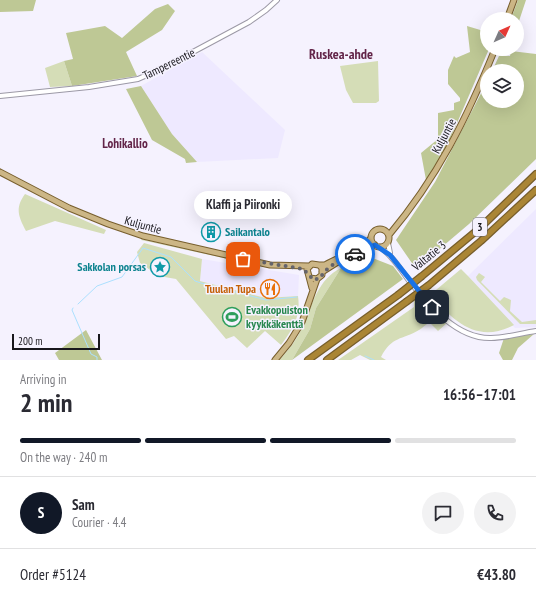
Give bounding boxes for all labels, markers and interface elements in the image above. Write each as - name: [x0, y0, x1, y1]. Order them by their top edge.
- north arrow: [480, 12, 524, 56]
- map controls: [480, 12, 524, 108]
- street label: Tampereentie: [140, 44, 197, 83]
- district label: Ruskea-ahde: [309, 45, 373, 63]
- button: layers: [480, 64, 524, 108]
- street label: Kuljuntie: [428, 116, 459, 156]
- district label: Lohikallio: [102, 135, 148, 152]
- callout: Klaffi ja Piironki: [194, 191, 292, 219]
- text: Klaffi ja Piironki: [206, 196, 280, 213]
- street label: Kuljuntie: [123, 212, 163, 237]
- road number: 3: [473, 218, 487, 236]
- building icon: Saikantalo: [200, 221, 222, 243]
- place label: Saikantalo: [225, 224, 271, 239]
- courier: [335, 234, 375, 274]
- street label: Valtatie 3: [408, 237, 449, 275]
- pin: [226, 242, 260, 276]
- icon: car: [344, 243, 366, 265]
- icon: bag: [232, 248, 254, 270]
- place icon: Sakkolan porsas: [149, 256, 171, 278]
- place label: Sakkolan porsas: [77, 259, 146, 274]
- restaurant icon: Tuulan Tupa: [259, 278, 281, 300]
- place label: Tuulan Tupa: [205, 281, 256, 296]
- pin: [415, 290, 449, 324]
- icon: home: [421, 296, 443, 318]
- place label: Evakkopuiston kyykkäkenttä: [246, 302, 308, 331]
- sports icon: Evakkopuiston kyykkäkenttä: [221, 306, 243, 328]
- scale bar: [12, 332, 100, 351]
- text: 200 m: [18, 334, 42, 348]
- text: Arriving in: [20, 371, 67, 388]
- text: 16:56–17:01: [443, 385, 516, 404]
- text: 2 min: [20, 386, 73, 419]
- text: On the way · 240 m: [20, 449, 107, 466]
- button: chat: [422, 492, 464, 534]
- button: phone: [474, 492, 516, 534]
- text: Sam: [72, 495, 95, 514]
- text: S: [38, 503, 44, 522]
- text: Courier · 4.4: [72, 514, 126, 531]
- text: Order #5124: [20, 565, 86, 584]
- text: €43.80: [477, 565, 516, 584]

